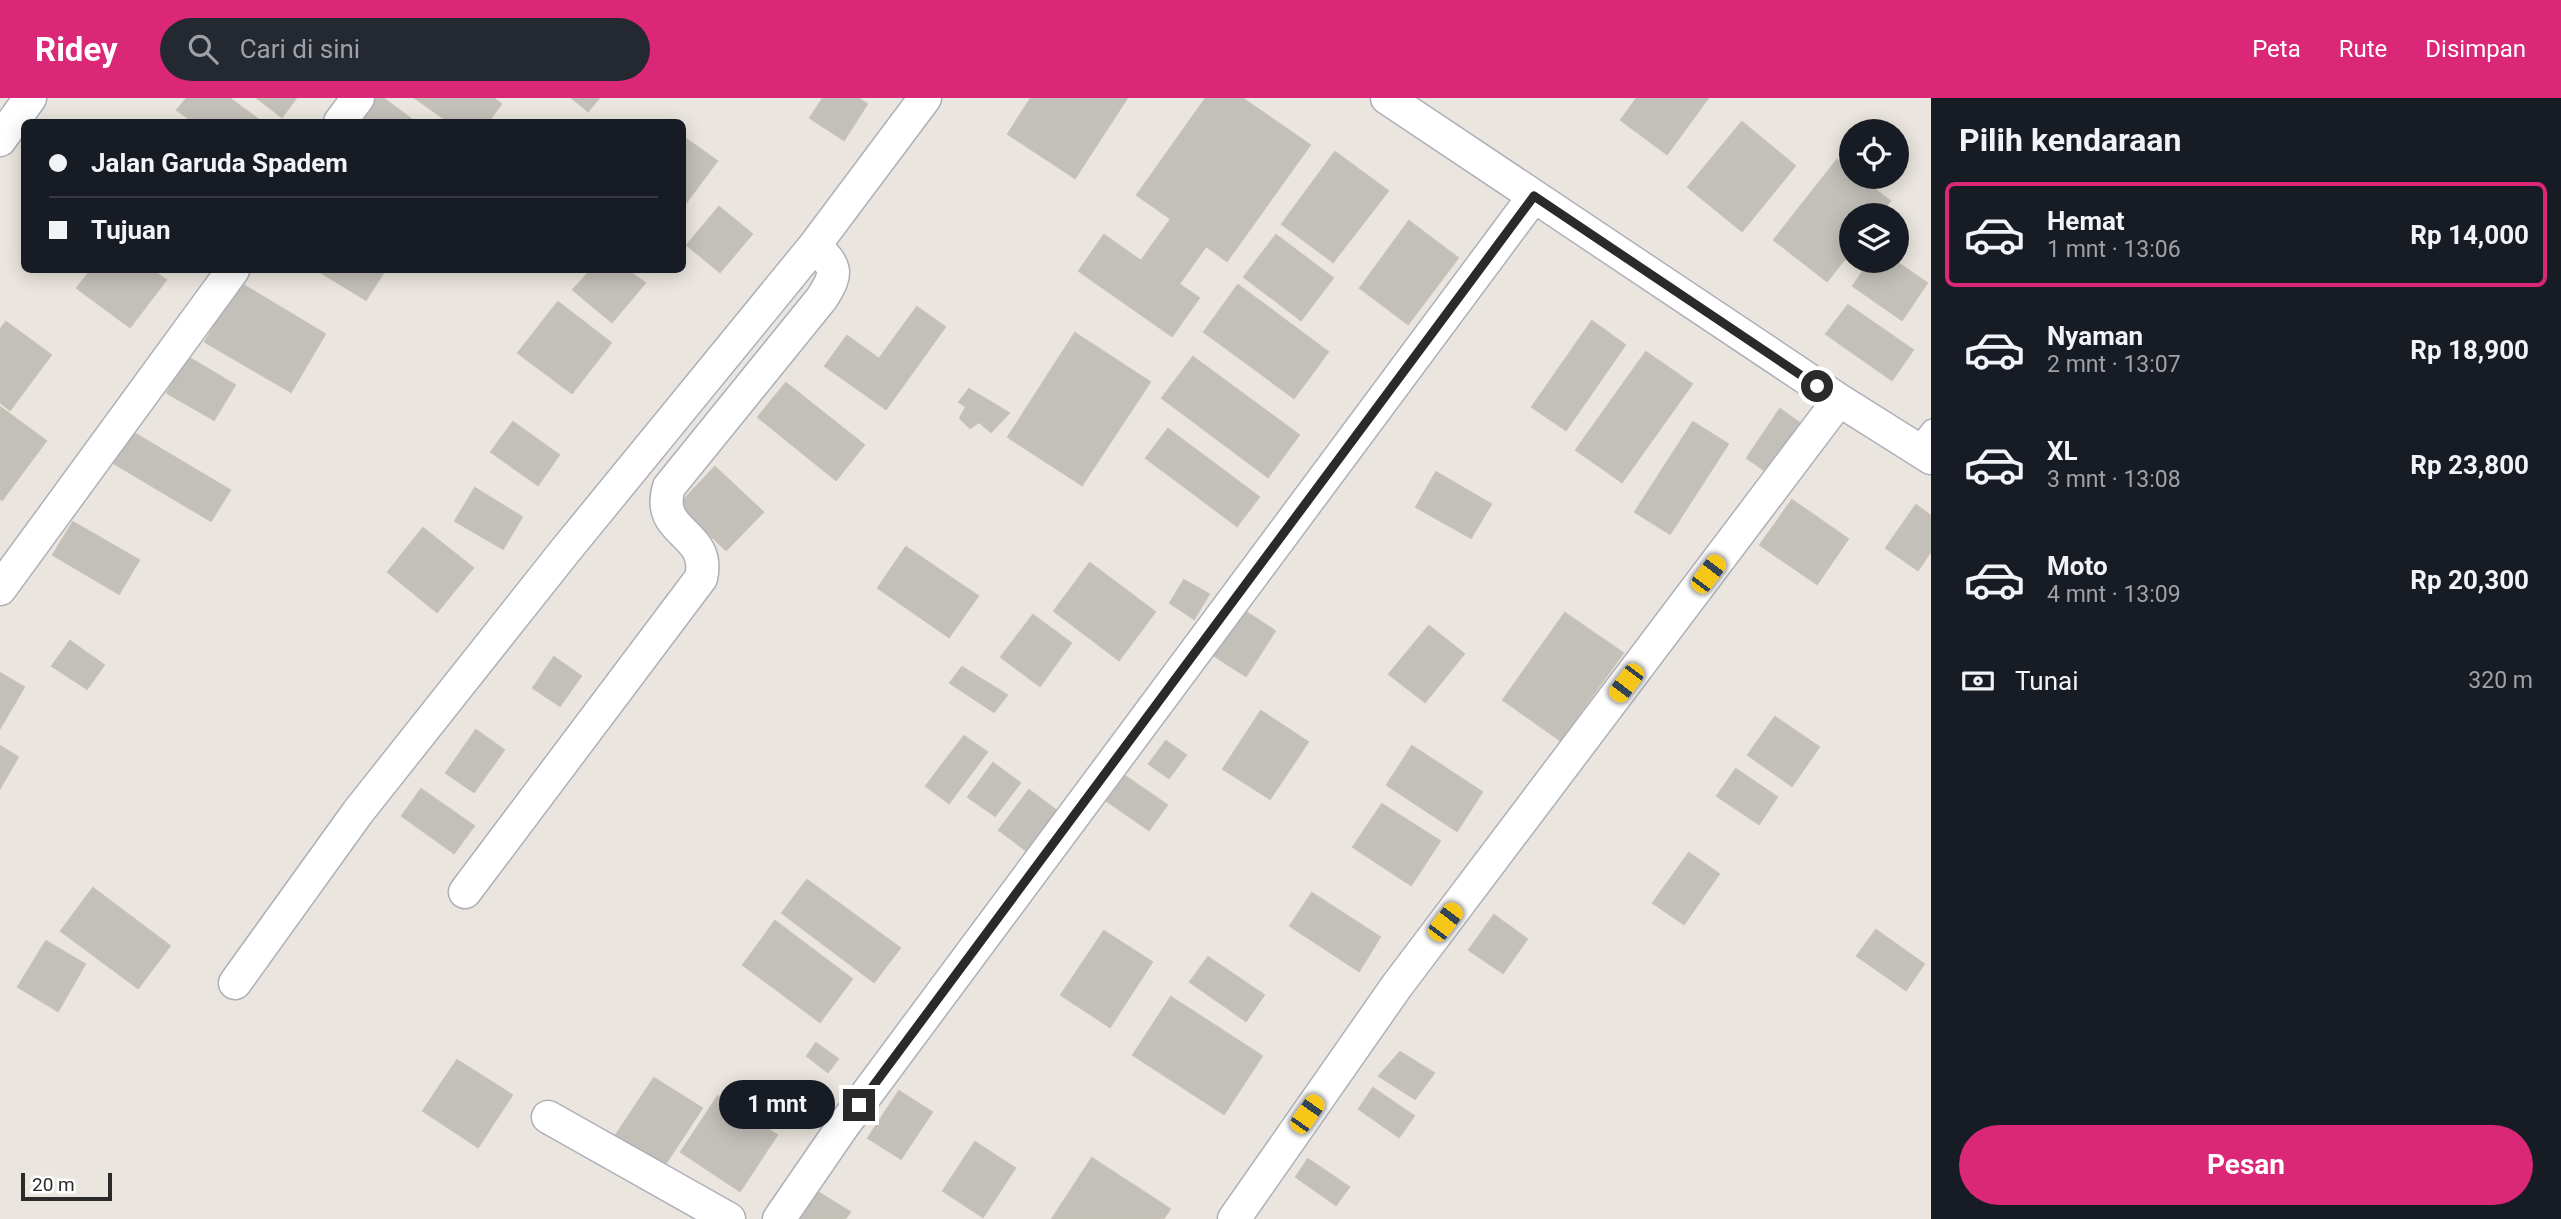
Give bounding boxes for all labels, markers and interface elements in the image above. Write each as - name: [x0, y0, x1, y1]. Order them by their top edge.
- search box: [160, 18, 650, 81]
- text: Ridey: [35, 30, 118, 69]
- icon: search: [184, 30, 222, 68]
- text: Cari di sini: [240, 34, 360, 64]
- text: Peta: [2252, 35, 2301, 63]
- text: Rute: [2339, 35, 2387, 63]
- text: Disimpan: [2425, 35, 2526, 63]
- map controls: [1839, 119, 1909, 273]
- button: locate: [1839, 119, 1909, 189]
- text: Pilih kendaraan: [1959, 121, 2181, 159]
- text: Jalan Garuda Spadem: [91, 148, 348, 178]
- button: layers: [1839, 203, 1909, 273]
- icon: car: [1963, 203, 2026, 266]
- text: Hemat: [2047, 206, 2125, 236]
- text: Tujuan: [91, 215, 171, 245]
- text: Rp 14,000: [2410, 220, 2529, 250]
- text: 1 mnt · 13:06: [2047, 236, 2181, 263]
- icon: car: [1963, 318, 2026, 381]
- text: Nyaman: [2047, 321, 2143, 351]
- text: Rp 18,900: [2410, 335, 2529, 365]
- text: 2 mnt · 13:07: [2047, 351, 2181, 378]
- route start: [1801, 370, 1833, 402]
- icon: car: [1963, 433, 2026, 496]
- text: XL: [2047, 436, 2078, 466]
- text: Rp 23,800: [2410, 450, 2529, 480]
- text: 3 mnt · 13:08: [2047, 466, 2181, 493]
- icon: car: [1963, 548, 2026, 611]
- car: [1687, 551, 1730, 597]
- text: Moto: [2047, 551, 2108, 581]
- text: Rp 20,300: [2410, 565, 2529, 595]
- text: 4 mnt · 13:09: [2047, 581, 2181, 608]
- car: [1605, 660, 1648, 706]
- icon: cash: [1959, 662, 1997, 700]
- text: Tunai: [2015, 666, 2078, 696]
- text: 320 m: [2468, 667, 2533, 694]
- car: [1424, 899, 1467, 945]
- callout: 1 mnt: [719, 1080, 834, 1130]
- route end: [843, 1089, 875, 1121]
- text: 1 mnt: [747, 1091, 807, 1118]
- car: [1287, 1091, 1328, 1137]
- button: Pesan: [1959, 1125, 2533, 1205]
- scale bar: [21, 1170, 112, 1202]
- text: 20 m: [32, 1173, 75, 1196]

